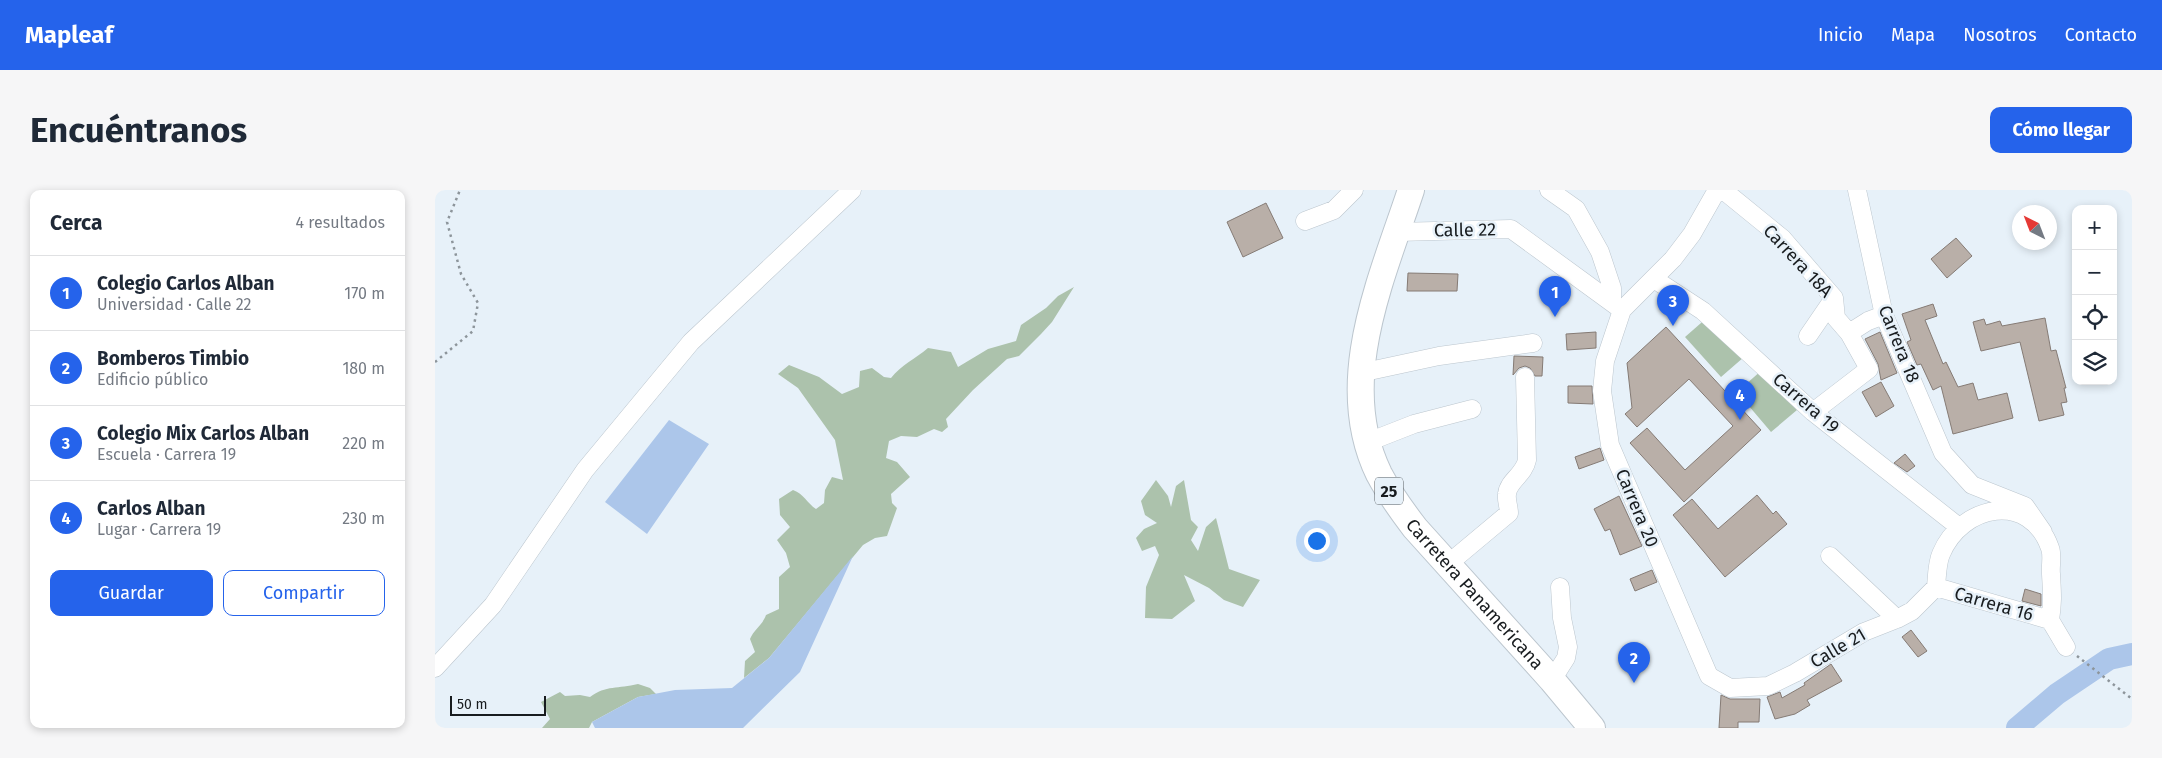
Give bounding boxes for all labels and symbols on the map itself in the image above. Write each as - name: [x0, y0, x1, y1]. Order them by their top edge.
- north arrow: [2012, 205, 2057, 250]
- street label: Calle 22: [1434, 218, 1496, 242]
- street label: Carrera 18A: [1759, 220, 1838, 303]
- pin: 1: [1539, 276, 1571, 317]
- pin: 3: [1657, 285, 1689, 326]
- street label: Carrera 18: [1874, 302, 1924, 386]
- street label: Carrera 19: [1768, 368, 1844, 438]
- pin: 4: [1724, 379, 1756, 420]
- street label: Carrera 20: [1611, 466, 1663, 550]
- road number: 25: [1375, 478, 1403, 504]
- street label: Carretera Panamericana: [1401, 515, 1548, 674]
- your location: [1304, 528, 1330, 554]
- street label: Carrera 16: [1952, 582, 2036, 626]
- street label: Calle 21: [1806, 623, 1870, 673]
- pin: 2: [1618, 642, 1650, 683]
- scale bar: [450, 693, 546, 716]

